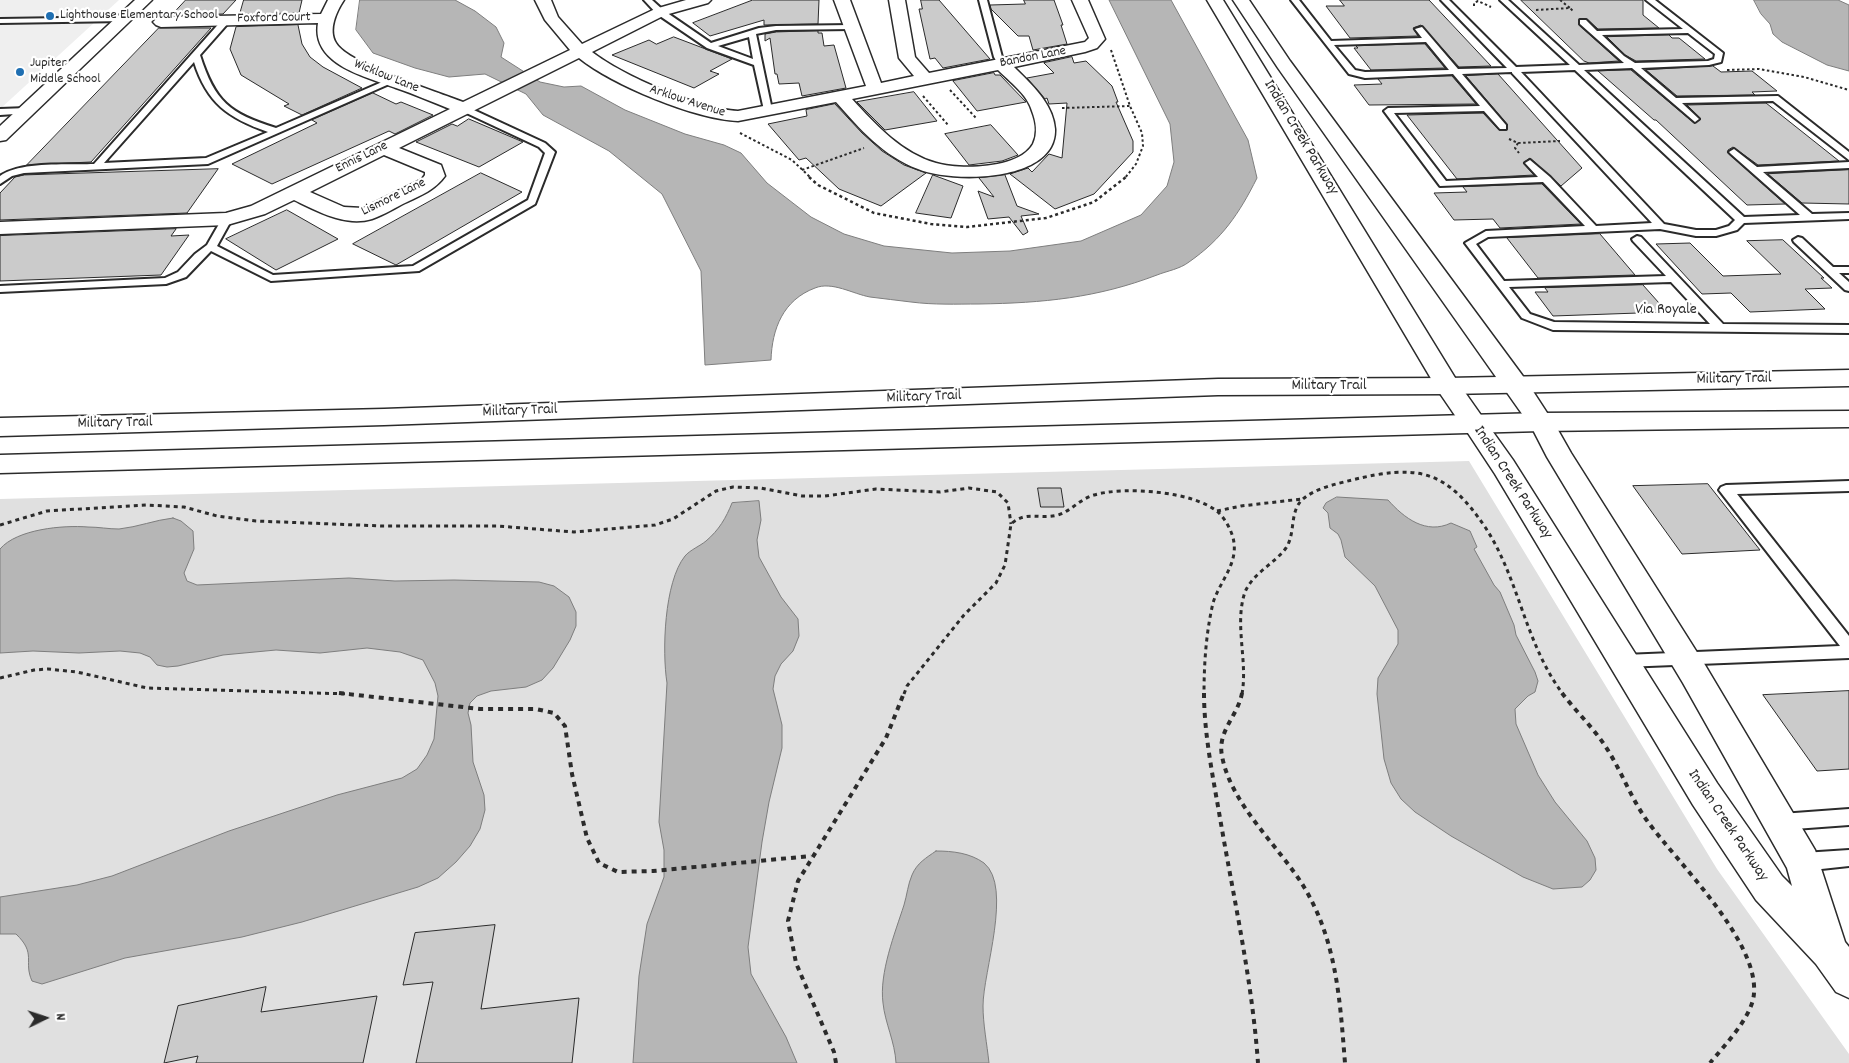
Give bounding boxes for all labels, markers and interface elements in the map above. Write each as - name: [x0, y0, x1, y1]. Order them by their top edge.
- place label: Lighthouse Elementary School: [60, 8, 218, 24]
- marker: Lighthouse Elementary School: [44, 10, 56, 22]
- street label: Foxford Court: [237, 10, 311, 28]
- street label: Bandon Lane: [998, 43, 1068, 73]
- place label: Jupiter Middle School: [30, 56, 101, 88]
- street label: Wicklow Lane: [351, 56, 421, 98]
- marker: Jupiter Middle School: [14, 66, 26, 78]
- street label: Indian Creek Parkway: [1258, 77, 1342, 199]
- street label: Arklow Avenue: [647, 82, 727, 122]
- street label: Ennis Lane: [333, 138, 391, 178]
- street label: Lismore Lane: [359, 175, 429, 221]
- street label: Via Royale: [1635, 301, 1697, 321]
- street label: Military Trail: [1696, 370, 1772, 390]
- street label: Military Trail: [1291, 377, 1367, 397]
- street label: Military Trail: [886, 387, 962, 409]
- street label: Military Trail: [482, 401, 558, 423]
- street label: Military Trail: [77, 414, 153, 434]
- street label: Indian Creek Parkway: [1468, 423, 1556, 543]
- street label: Indian Creek Parkway: [1682, 766, 1772, 886]
- north arrow: [20, 993, 70, 1043]
- text: N: [50, 1013, 70, 1021]

